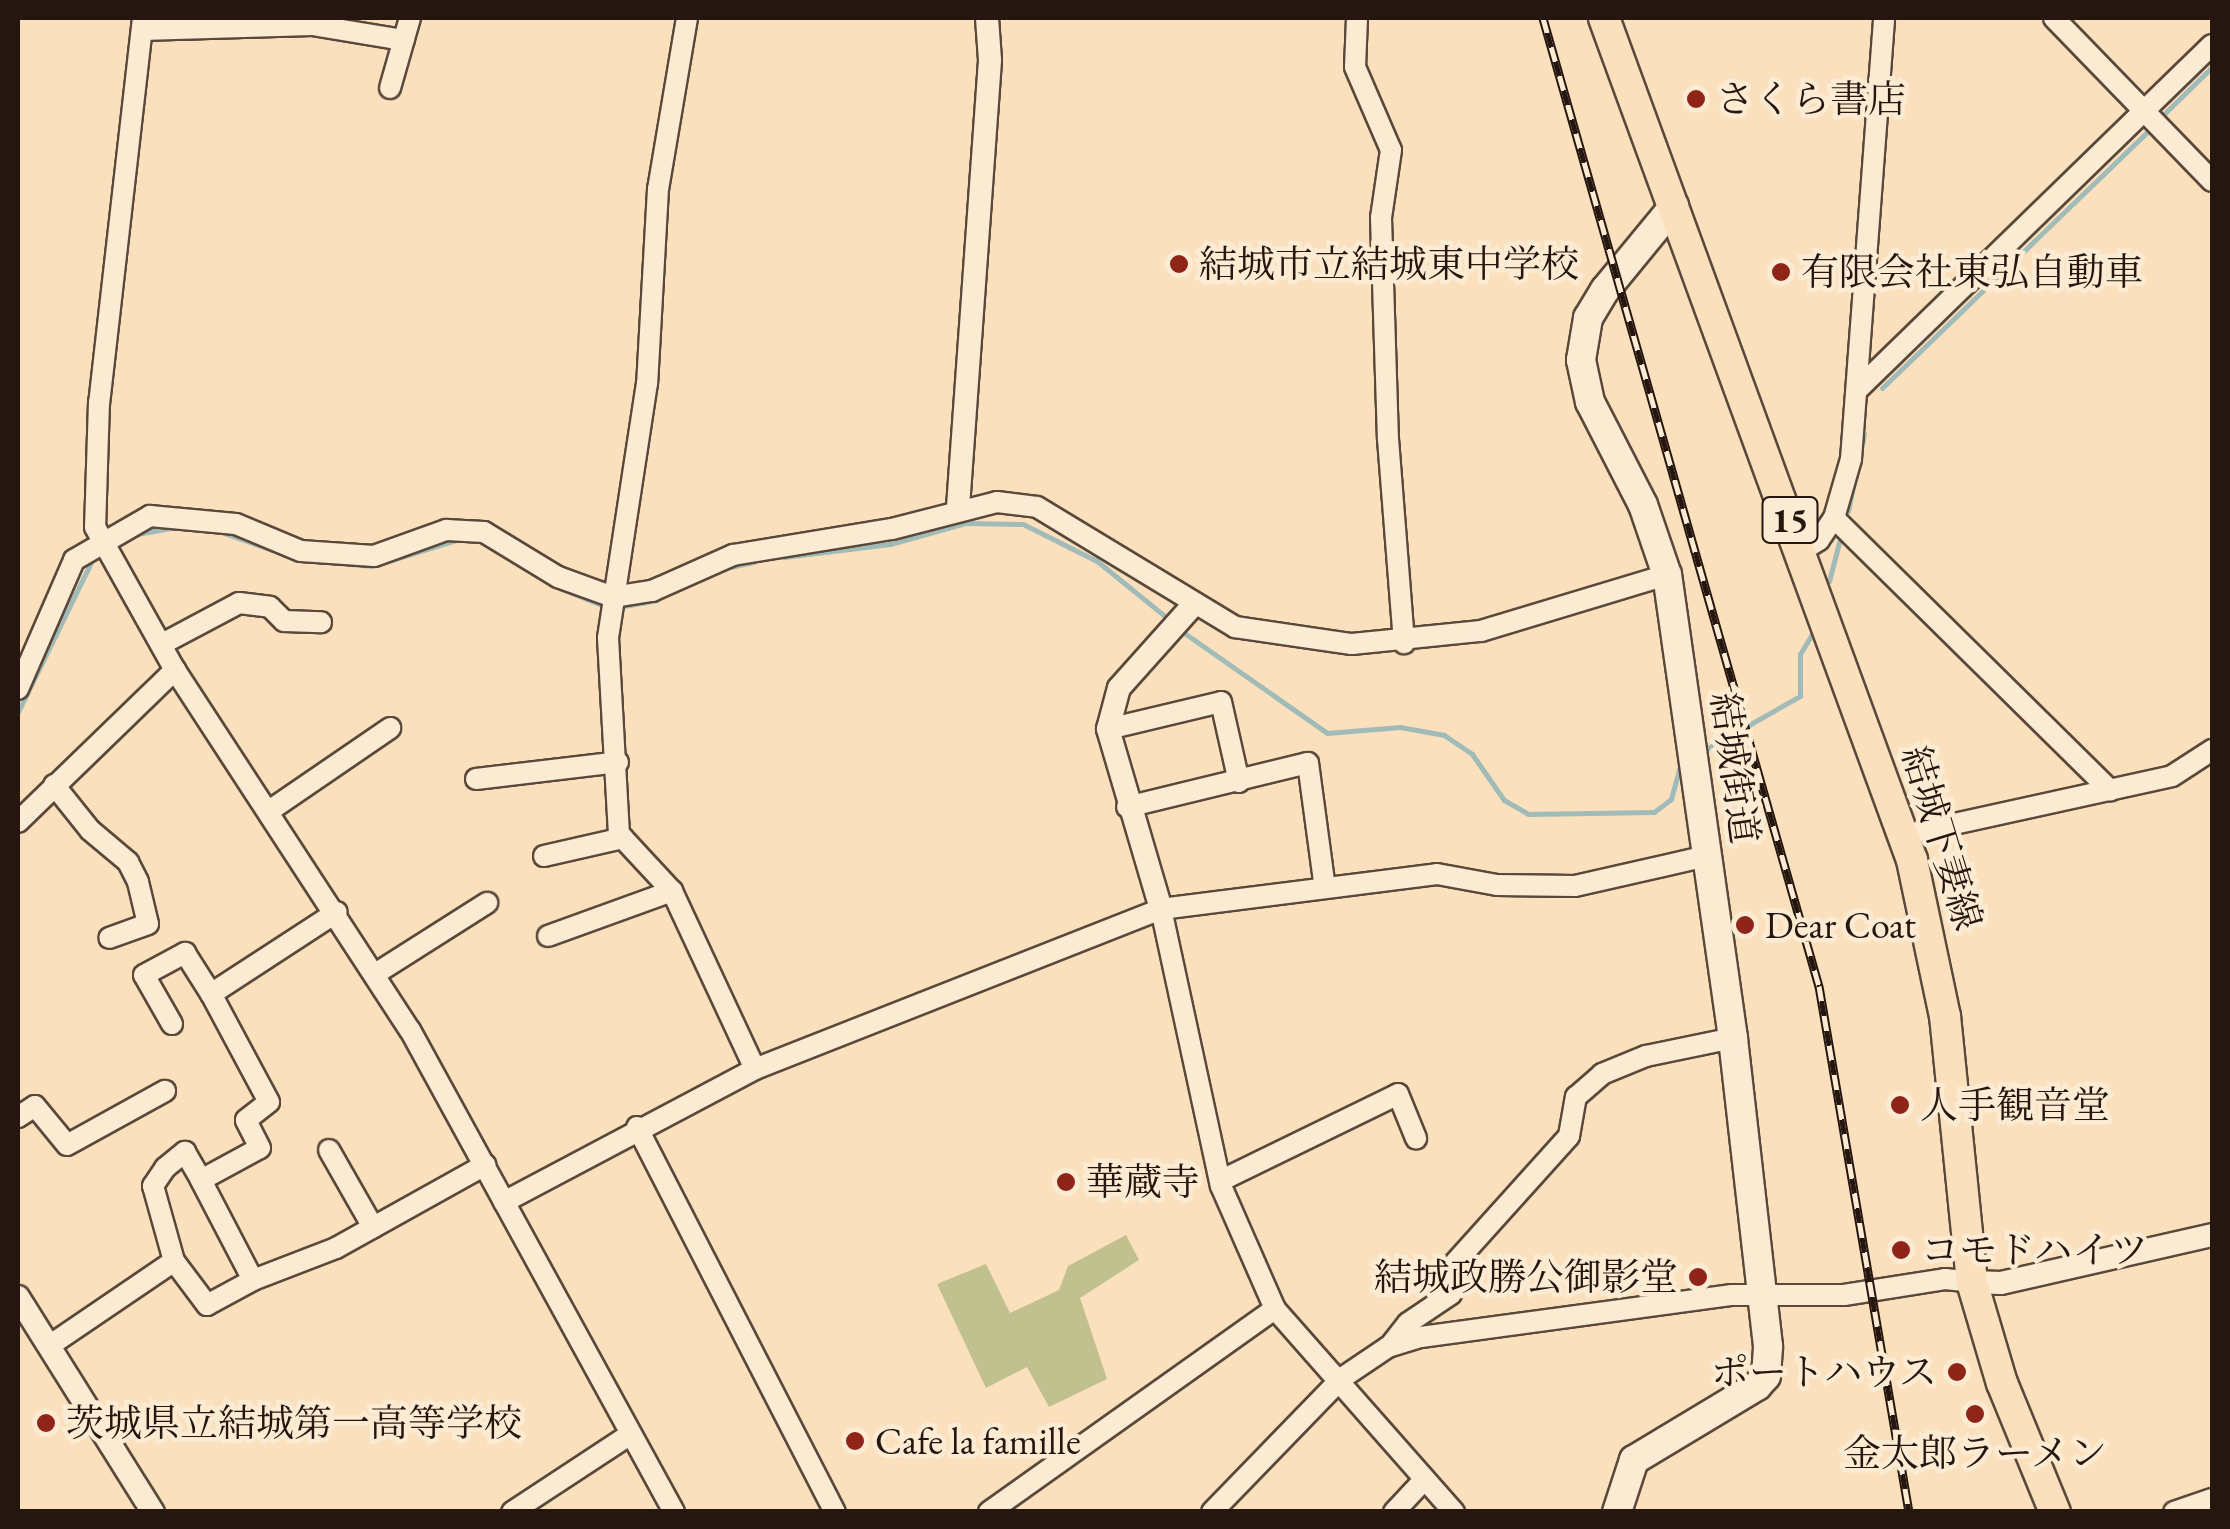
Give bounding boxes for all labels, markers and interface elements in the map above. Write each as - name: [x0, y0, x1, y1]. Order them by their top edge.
- place label: さくら書店: [1716, 76, 1906, 122]
- marker: さくら書店: [1685, 88, 1707, 110]
- place label: 結城市立結城東中学校: [1199, 241, 1579, 287]
- place label: 有限会社東弘自動車: [1801, 249, 2143, 295]
- marker: 結城市立結城東中学校: [1168, 253, 1190, 275]
- marker: 有限会社東弘自動車: [1770, 261, 1792, 283]
- road number: 15: [1760, 490, 1820, 550]
- street label: 結城街道: [1702, 690, 1768, 846]
- street label: 結城下妻線: [1892, 740, 1992, 936]
- place label: Dear Coat: [1765, 902, 1916, 948]
- marker: Dear Coat: [1734, 914, 1756, 936]
- place label: 人手観音堂: [1920, 1082, 2110, 1128]
- marker: 人手観音堂: [1889, 1094, 1911, 1116]
- place label: 華蔵寺: [1086, 1159, 1200, 1205]
- marker: 華蔵寺: [1055, 1171, 1077, 1193]
- place label: コモドハイツ: [1921, 1227, 2149, 1273]
- marker: コモドハイツ: [1890, 1239, 1912, 1261]
- place label: 結城政勝公御影堂: [1374, 1254, 1678, 1300]
- marker: 結城政勝公御影堂: [1687, 1266, 1709, 1288]
- place label: ポートハウス: [1709, 1349, 1937, 1395]
- marker: ポートハウス: [1946, 1361, 1968, 1383]
- place label: 茨城県立結城第一高等学校: [66, 1400, 522, 1446]
- marker: 金太郎ラーメン: [1964, 1403, 1986, 1425]
- marker: 茨城県立結城第一高等学校: [35, 1412, 57, 1434]
- place label: Cafe la famille: [875, 1418, 1081, 1464]
- marker: Cafe la famille: [844, 1430, 866, 1452]
- place label: 金太郎ラーメン: [1842, 1430, 2108, 1476]

